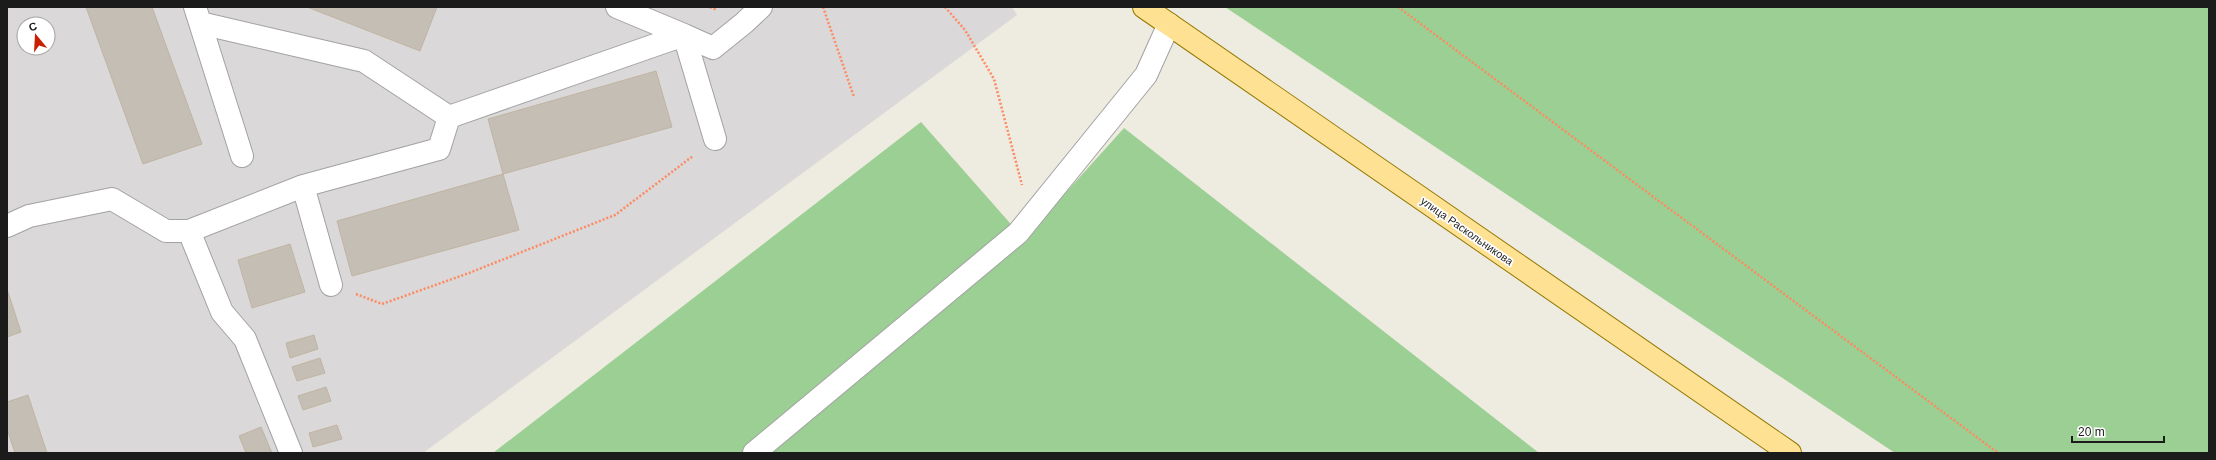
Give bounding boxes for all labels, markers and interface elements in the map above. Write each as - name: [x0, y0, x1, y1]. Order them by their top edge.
- north arrow: [16, 16, 56, 56]
- text: С: [27, 20, 39, 33]
- street label: улица Раскольникова: [1419, 195, 1516, 268]
- scale bar: [2072, 418, 2164, 444]
- text: 20 m: [2078, 425, 2105, 439]

